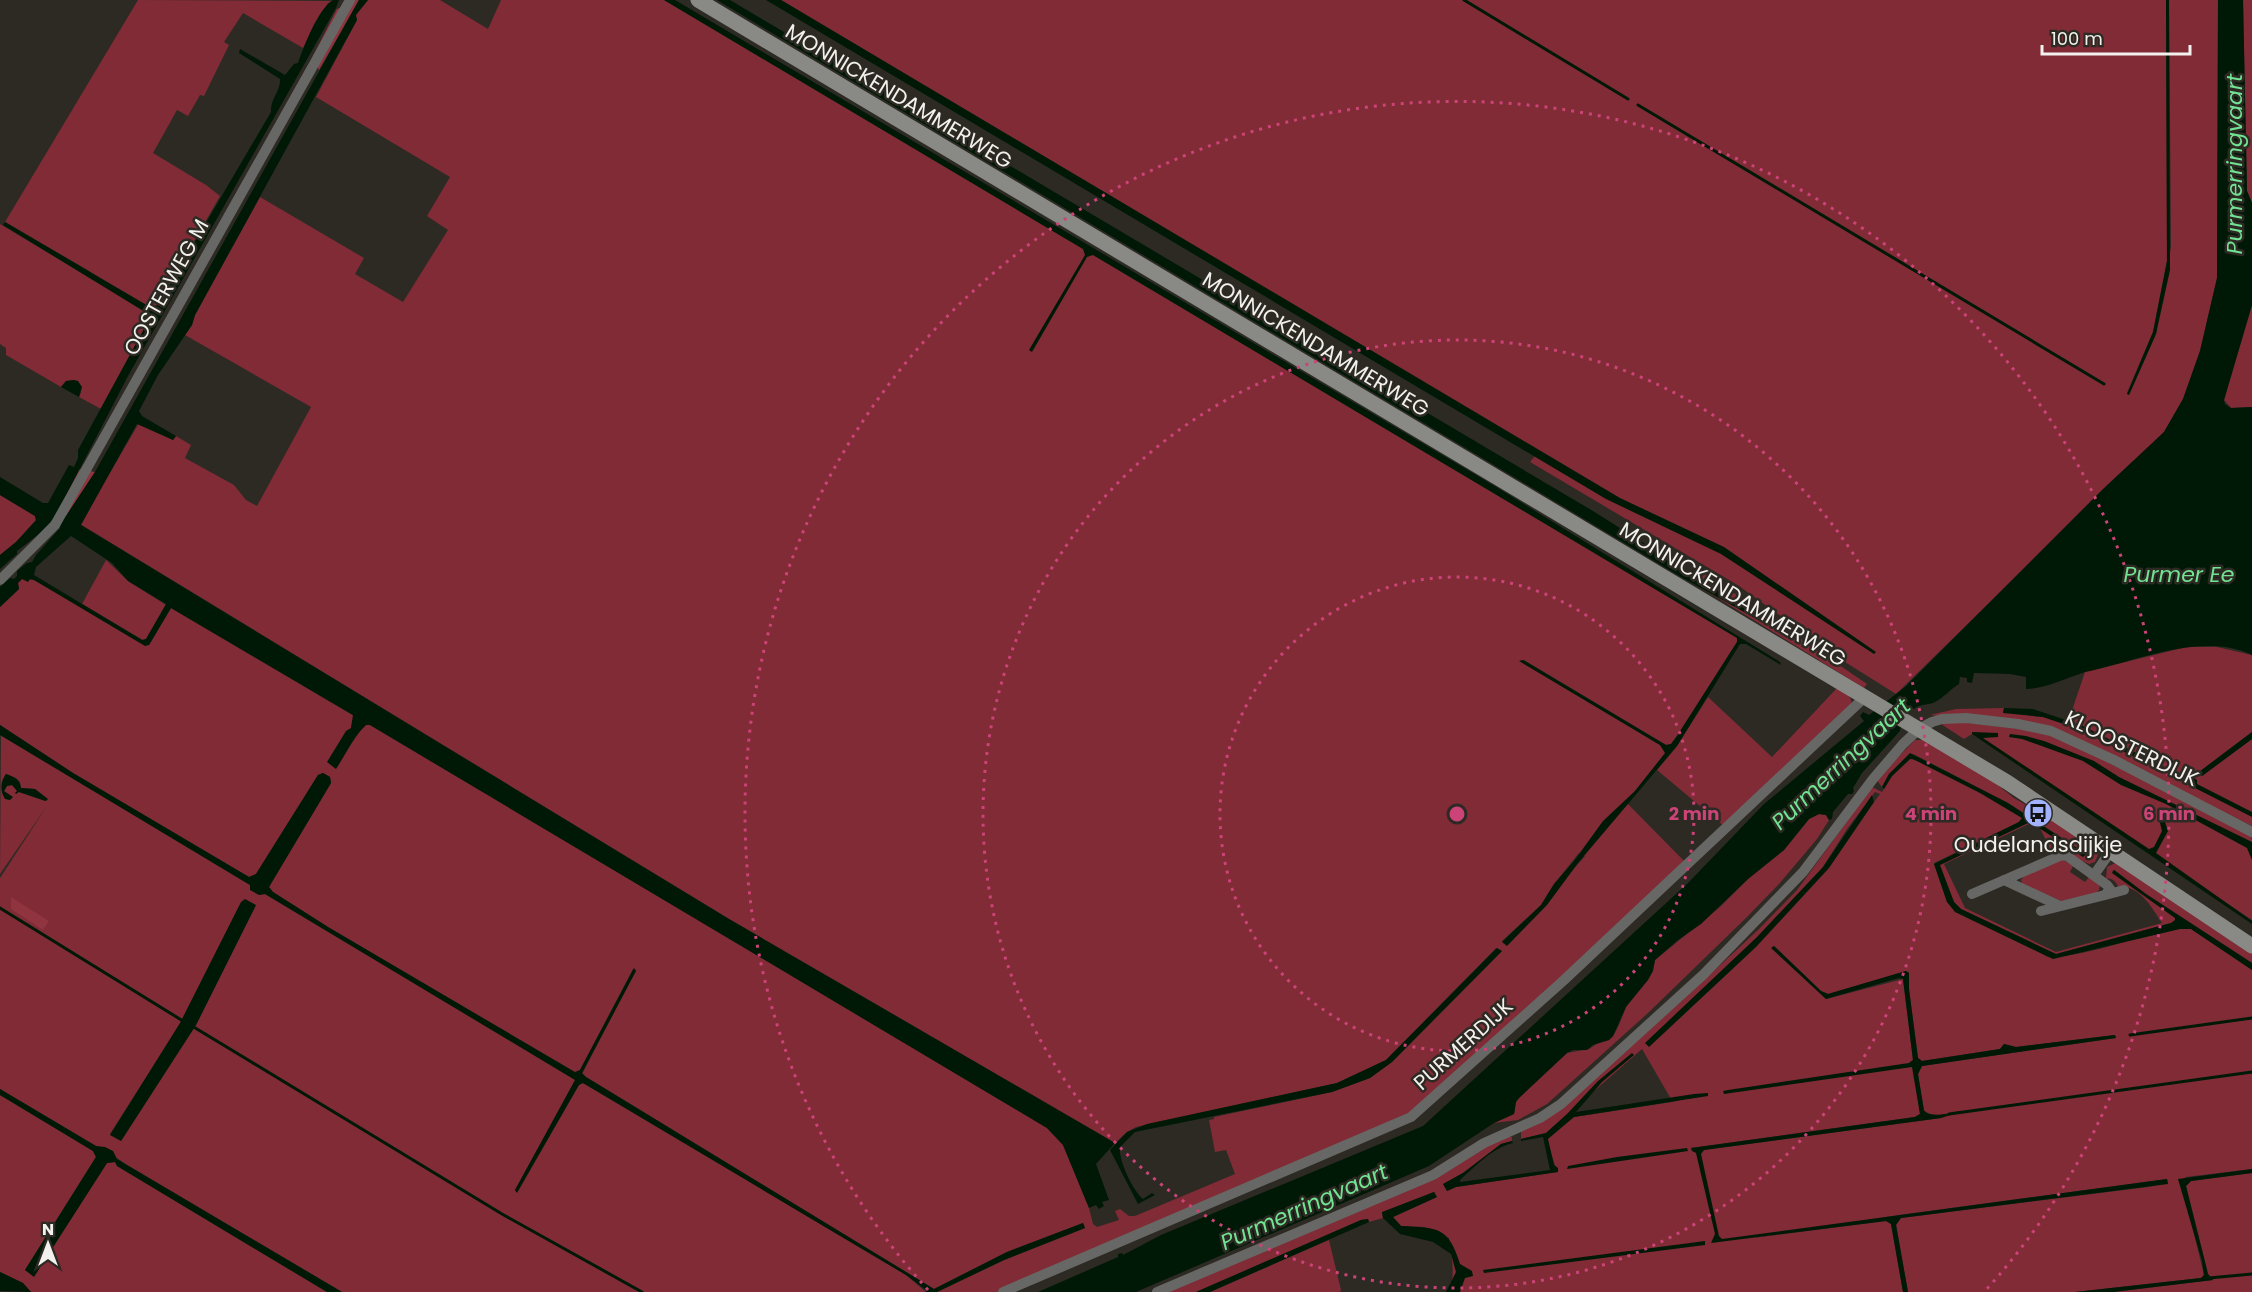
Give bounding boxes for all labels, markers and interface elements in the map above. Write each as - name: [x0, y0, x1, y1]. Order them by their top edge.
- street label: MONNICKENDAMMERWEG: [780, 17, 1018, 175]
- scale bar: [2042, 18, 2190, 56]
- text: 100 m: [2051, 26, 2103, 51]
- water label: Purmerringvaart: [2219, 73, 2250, 254]
- street label: OOSTERWEG M: [117, 214, 215, 360]
- street label: MONNICKENDAMMERWEG: [1197, 265, 1435, 423]
- street label: MONNICKENDAMMERWEG: [1614, 515, 1852, 673]
- water label: Purmer Ee: [2123, 559, 2235, 590]
- water label: Purmerringvaart: [1764, 690, 1918, 837]
- street label: KLOOSTERDIJK: [2060, 703, 2204, 793]
- bus stop icon: Oudelandsdijkje: [2022, 797, 2054, 829]
- text: 2 min: [1669, 801, 1719, 826]
- text: 4 min: [1905, 801, 1957, 826]
- text: 6 min: [2143, 801, 2195, 826]
- centre of rings: [1447, 804, 1467, 824]
- place label: Oudelandsdijkje: [1954, 830, 2122, 859]
- street label: PURMERDIJK: [1407, 991, 1519, 1096]
- water label: Purmerringvaart: [1215, 1156, 1394, 1258]
- north arrow: [18, 1214, 78, 1274]
- text: N: [42, 1218, 54, 1241]

